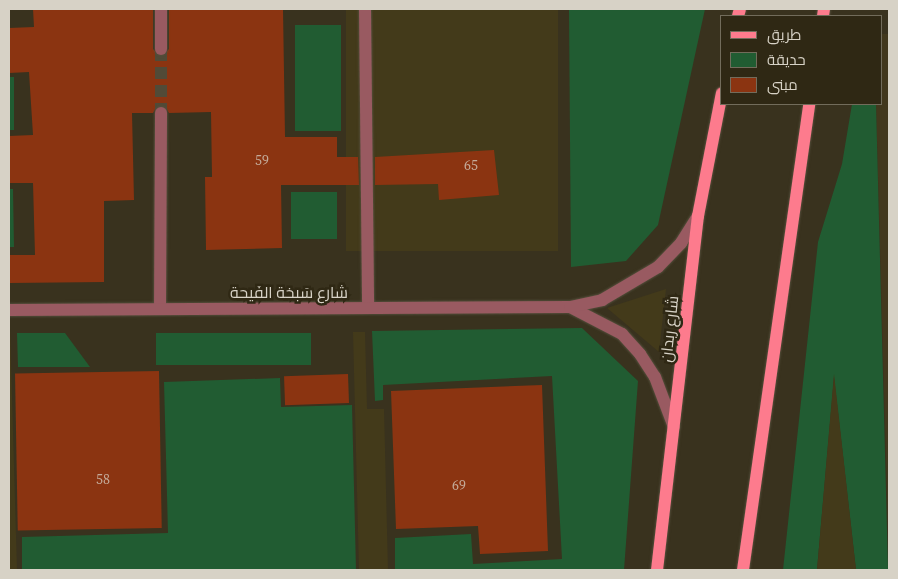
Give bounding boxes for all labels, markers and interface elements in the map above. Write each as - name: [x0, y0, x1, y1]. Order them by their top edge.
- legend: [720, 15, 883, 105]
- text: طريق: [767, 24, 801, 45]
- text: حديقة: [767, 49, 806, 70]
- text: مبنى: [767, 74, 798, 95]
- house number: 59: [255, 152, 269, 168]
- house number: 65: [464, 157, 478, 173]
- street label: شارع سَبخة الفَيحة: [230, 282, 348, 302]
- street label: شارع ربدان: [656, 295, 682, 363]
- house number: 58: [96, 471, 110, 487]
- house number: 69: [452, 477, 466, 493]

